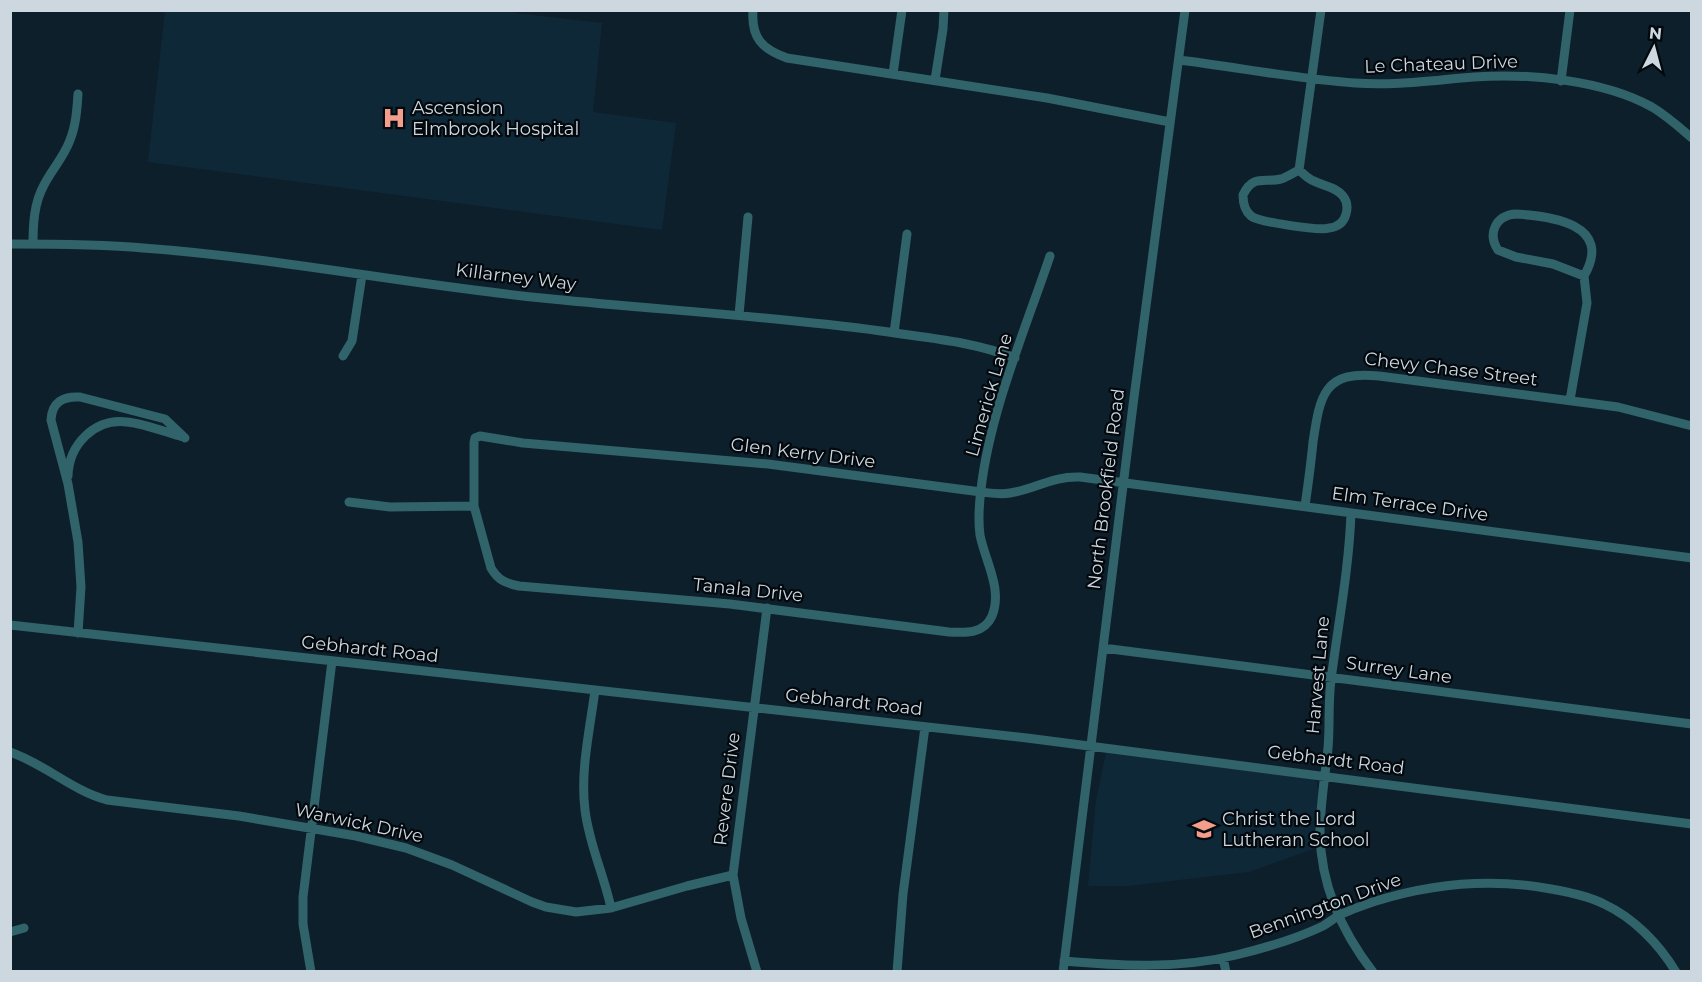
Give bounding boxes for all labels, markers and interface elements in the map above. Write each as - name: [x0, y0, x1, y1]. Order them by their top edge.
- north arrow: [1624, 18, 1684, 78]
- text: N: [1648, 23, 1663, 44]
- street label: Le Chateau Drive: [1364, 50, 1518, 78]
- place label: Ascension Elmbrook Hospital: [412, 97, 579, 140]
- hospital icon: Ascension Elmbrook Hospital: [381, 105, 407, 131]
- street label: Killarney Way: [454, 259, 578, 295]
- street label: Limerick Lane: [961, 331, 1017, 459]
- street label: Chevy Chase Street: [1363, 347, 1539, 391]
- street label: North Brookfield Road: [1083, 387, 1129, 591]
- street label: Glen Kerry Drive: [729, 433, 877, 473]
- street label: Elm Terrace Drive: [1330, 482, 1490, 526]
- street label: Tanala Drive: [692, 573, 804, 607]
- street label: Harvest Lane: [1302, 615, 1334, 735]
- street label: Gebhardt Road: [300, 631, 440, 667]
- street label: Surrey Lane: [1345, 652, 1453, 688]
- street label: Gebhardt Road: [784, 684, 924, 720]
- street label: Revere Drive: [709, 731, 745, 847]
- street label: Gebhardt Road: [1266, 741, 1406, 779]
- street label: Warwick Drive: [293, 799, 425, 847]
- place label: Christ the Lord Lutheran School: [1222, 808, 1370, 851]
- school or university icon: Christ the Lord Lutheran School: [1191, 816, 1217, 842]
- street label: Bennington Drive: [1246, 868, 1404, 944]

